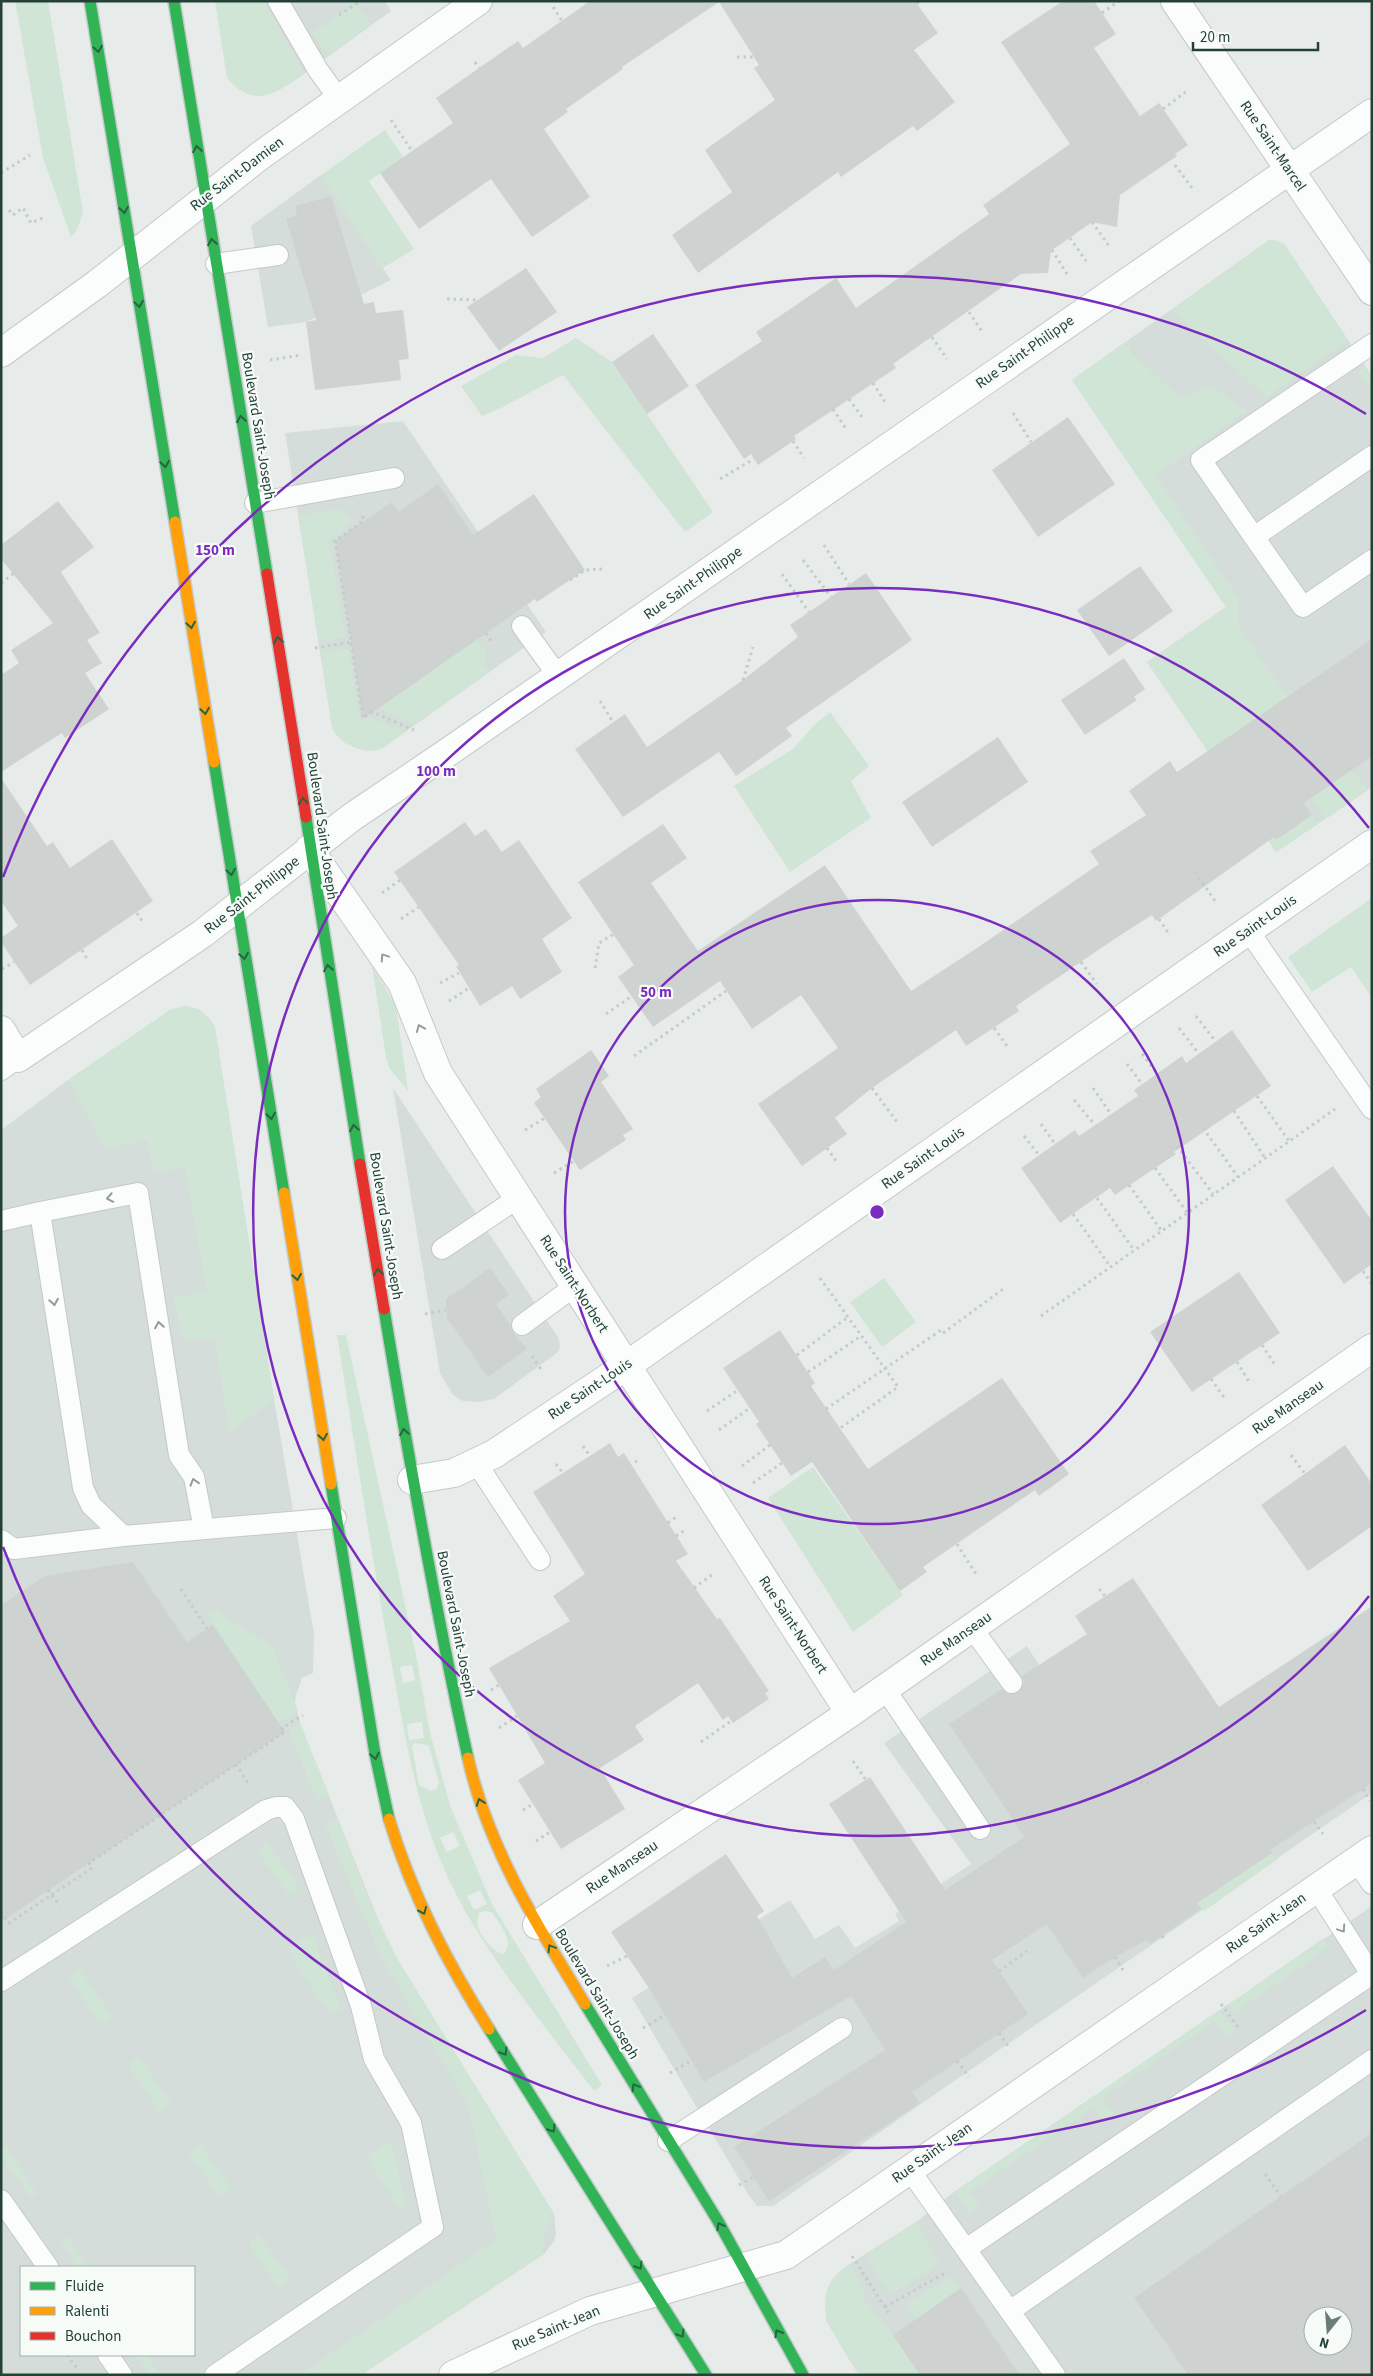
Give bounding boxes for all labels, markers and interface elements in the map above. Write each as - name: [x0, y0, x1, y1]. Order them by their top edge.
- scale bar: [1193, 20, 1318, 52]
- text: 20 m: [1200, 27, 1230, 48]
- one-way arrow: [93, 45, 103, 54]
- street label: Rue Saint-Marcel: [1235, 96, 1311, 196]
- street label: Rue Saint-Damien: [186, 132, 288, 216]
- one-way arrow: [193, 145, 203, 153]
- one-way arrow: [118, 206, 129, 214]
- one-way arrow: [208, 237, 218, 246]
- one-way arrow: [134, 300, 144, 308]
- street label: Rue Saint-Philippe: [972, 310, 1078, 394]
- street label: Boulevard Saint-Joseph: [236, 351, 280, 501]
- one-way arrow: [237, 415, 247, 424]
- one-way arrow: [159, 461, 170, 469]
- text: 150 m: [195, 540, 235, 561]
- street label: Rue Saint-Philippe: [640, 541, 746, 625]
- one-way arrow: [185, 621, 196, 629]
- one-way arrow: [273, 636, 283, 645]
- one-way arrow: [199, 707, 209, 716]
- street label: Boulevard Saint-Joseph: [301, 751, 343, 901]
- text: 100 m: [416, 761, 456, 782]
- one-way arrow: [298, 796, 309, 804]
- street label: Rue Saint-Philippe: [200, 851, 304, 939]
- one-way arrow: [225, 867, 235, 876]
- street label: Rue Saint-Louis: [1209, 889, 1301, 963]
- one-way arrow: [239, 952, 249, 960]
- one-way arrow: [381, 954, 390, 963]
- one-way arrow: [323, 963, 334, 971]
- text: 50 m: [640, 982, 672, 1003]
- one-way arrow: [416, 1024, 426, 1033]
- one-way arrow: [265, 1112, 275, 1121]
- street label: Rue Saint-Louis: [877, 1121, 969, 1195]
- one-way arrow: [350, 1124, 360, 1133]
- street label: Boulevard Saint-Joseph: [364, 1151, 408, 1301]
- one-way arrow: [106, 1192, 114, 1203]
- centre of rings: [868, 1203, 886, 1221]
- street label: Rue Saint-Norbert: [534, 1231, 614, 1337]
- one-way arrow: [373, 1267, 383, 1276]
- one-way arrow: [291, 1273, 301, 1281]
- one-way arrow: [48, 1299, 59, 1307]
- one-way arrow: [154, 1321, 164, 1329]
- street label: Rue Saint-Louis: [544, 1353, 636, 1425]
- street label: Rue Manseau: [1248, 1375, 1328, 1439]
- one-way arrow: [400, 1428, 410, 1436]
- one-way arrow: [318, 1433, 328, 1442]
- one-way arrow: [189, 1478, 199, 1486]
- street label: Boulevard Saint-Joseph: [431, 1549, 481, 1699]
- street label: Rue Saint-Norbert: [753, 1572, 833, 1678]
- street label: Rue Manseau: [916, 1607, 996, 1671]
- one-way arrow: [370, 1752, 380, 1760]
- one-way arrow: [476, 1798, 486, 1807]
- street label: Rue Manseau: [582, 1835, 662, 1899]
- street label: Rue Saint-Jean: [1222, 1887, 1310, 1959]
- one-way arrow: [416, 1906, 427, 1915]
- one-way arrow: [1336, 1923, 1345, 1933]
- street label: Boulevard Saint-Joseph: [550, 1925, 644, 2063]
- one-way arrow: [548, 1944, 558, 1953]
- one-way arrow: [497, 2046, 507, 2055]
- one-way arrow: [632, 2083, 642, 2092]
- street label: Rue Saint-Jean: [888, 2117, 976, 2189]
- one-way arrow: [545, 2123, 555, 2132]
- one-way arrow: [716, 2222, 726, 2231]
- one-way arrow: [632, 2260, 642, 2269]
- legend: [20, 2266, 195, 2356]
- text: Fluide: [65, 2276, 104, 2297]
- street label: Rue Saint-Jean: [509, 2300, 603, 2356]
- text: Ralenti: [65, 2301, 109, 2322]
- north arrow: [1303, 2306, 1353, 2356]
- text: Bouchon: [65, 2326, 121, 2347]
- one-way arrow: [675, 2329, 685, 2338]
- one-way arrow: [774, 2329, 784, 2338]
- text: N: [1317, 2332, 1332, 2353]

